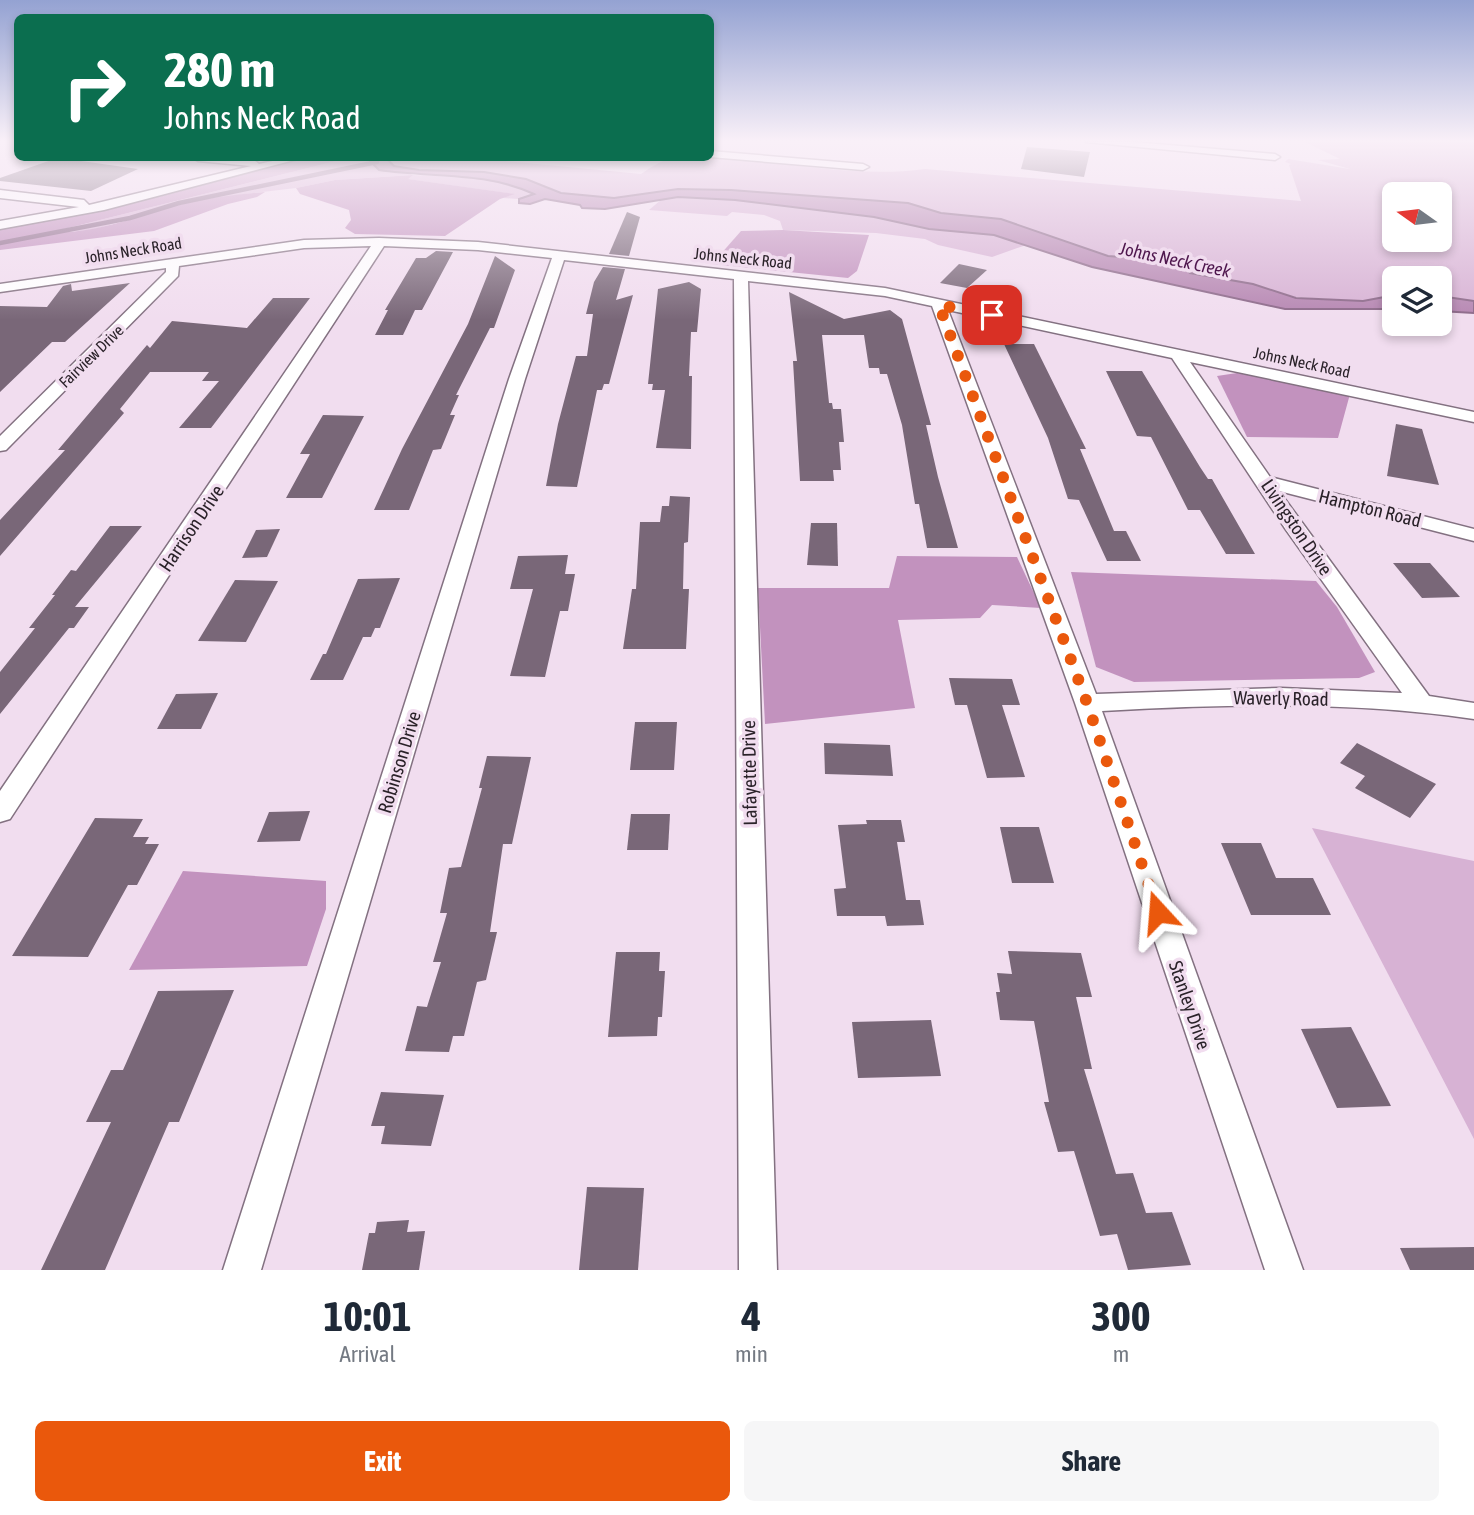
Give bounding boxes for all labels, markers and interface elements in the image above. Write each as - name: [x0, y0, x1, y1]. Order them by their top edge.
- text: 280 m: [164, 41, 275, 97]
- icon: right: [49, 42, 140, 133]
- text: Johns Neck Road: [164, 99, 361, 136]
- north arrow: [1382, 182, 1452, 252]
- map controls: [1382, 182, 1452, 336]
- street label: Johns Neck Road: [83, 233, 183, 267]
- water label: Johns Neck Creek: [1117, 237, 1233, 282]
- street label: Johns Neck Road: [693, 244, 793, 272]
- button: layers: [1382, 266, 1452, 336]
- pin: [962, 285, 1022, 345]
- icon: arrive: [973, 296, 1011, 334]
- street label: Fairview Drive: [55, 321, 127, 391]
- street label: Johns Neck Road: [1252, 343, 1352, 381]
- street label: Livingston Drive: [1257, 475, 1337, 579]
- street label: Harrison Drive: [154, 480, 228, 576]
- street label: Hampton Road: [1316, 485, 1424, 531]
- street label: Waverly Road: [1233, 686, 1329, 710]
- street label: Robinson Drive: [373, 708, 425, 816]
- street label: Lafayette Drive: [737, 720, 761, 826]
- position arrow: [1121, 875, 1195, 949]
- street label: Stanley Drive: [1165, 958, 1215, 1052]
- text: 10:01: [323, 1292, 412, 1340]
- text: 4: [742, 1292, 761, 1340]
- text: 300: [1091, 1292, 1151, 1340]
- text: Arrival: [339, 1341, 396, 1367]
- text: min: [735, 1341, 768, 1367]
- text: m: [1113, 1341, 1129, 1367]
- button: Exit: [35, 1421, 730, 1501]
- button: Share: [744, 1421, 1439, 1501]

